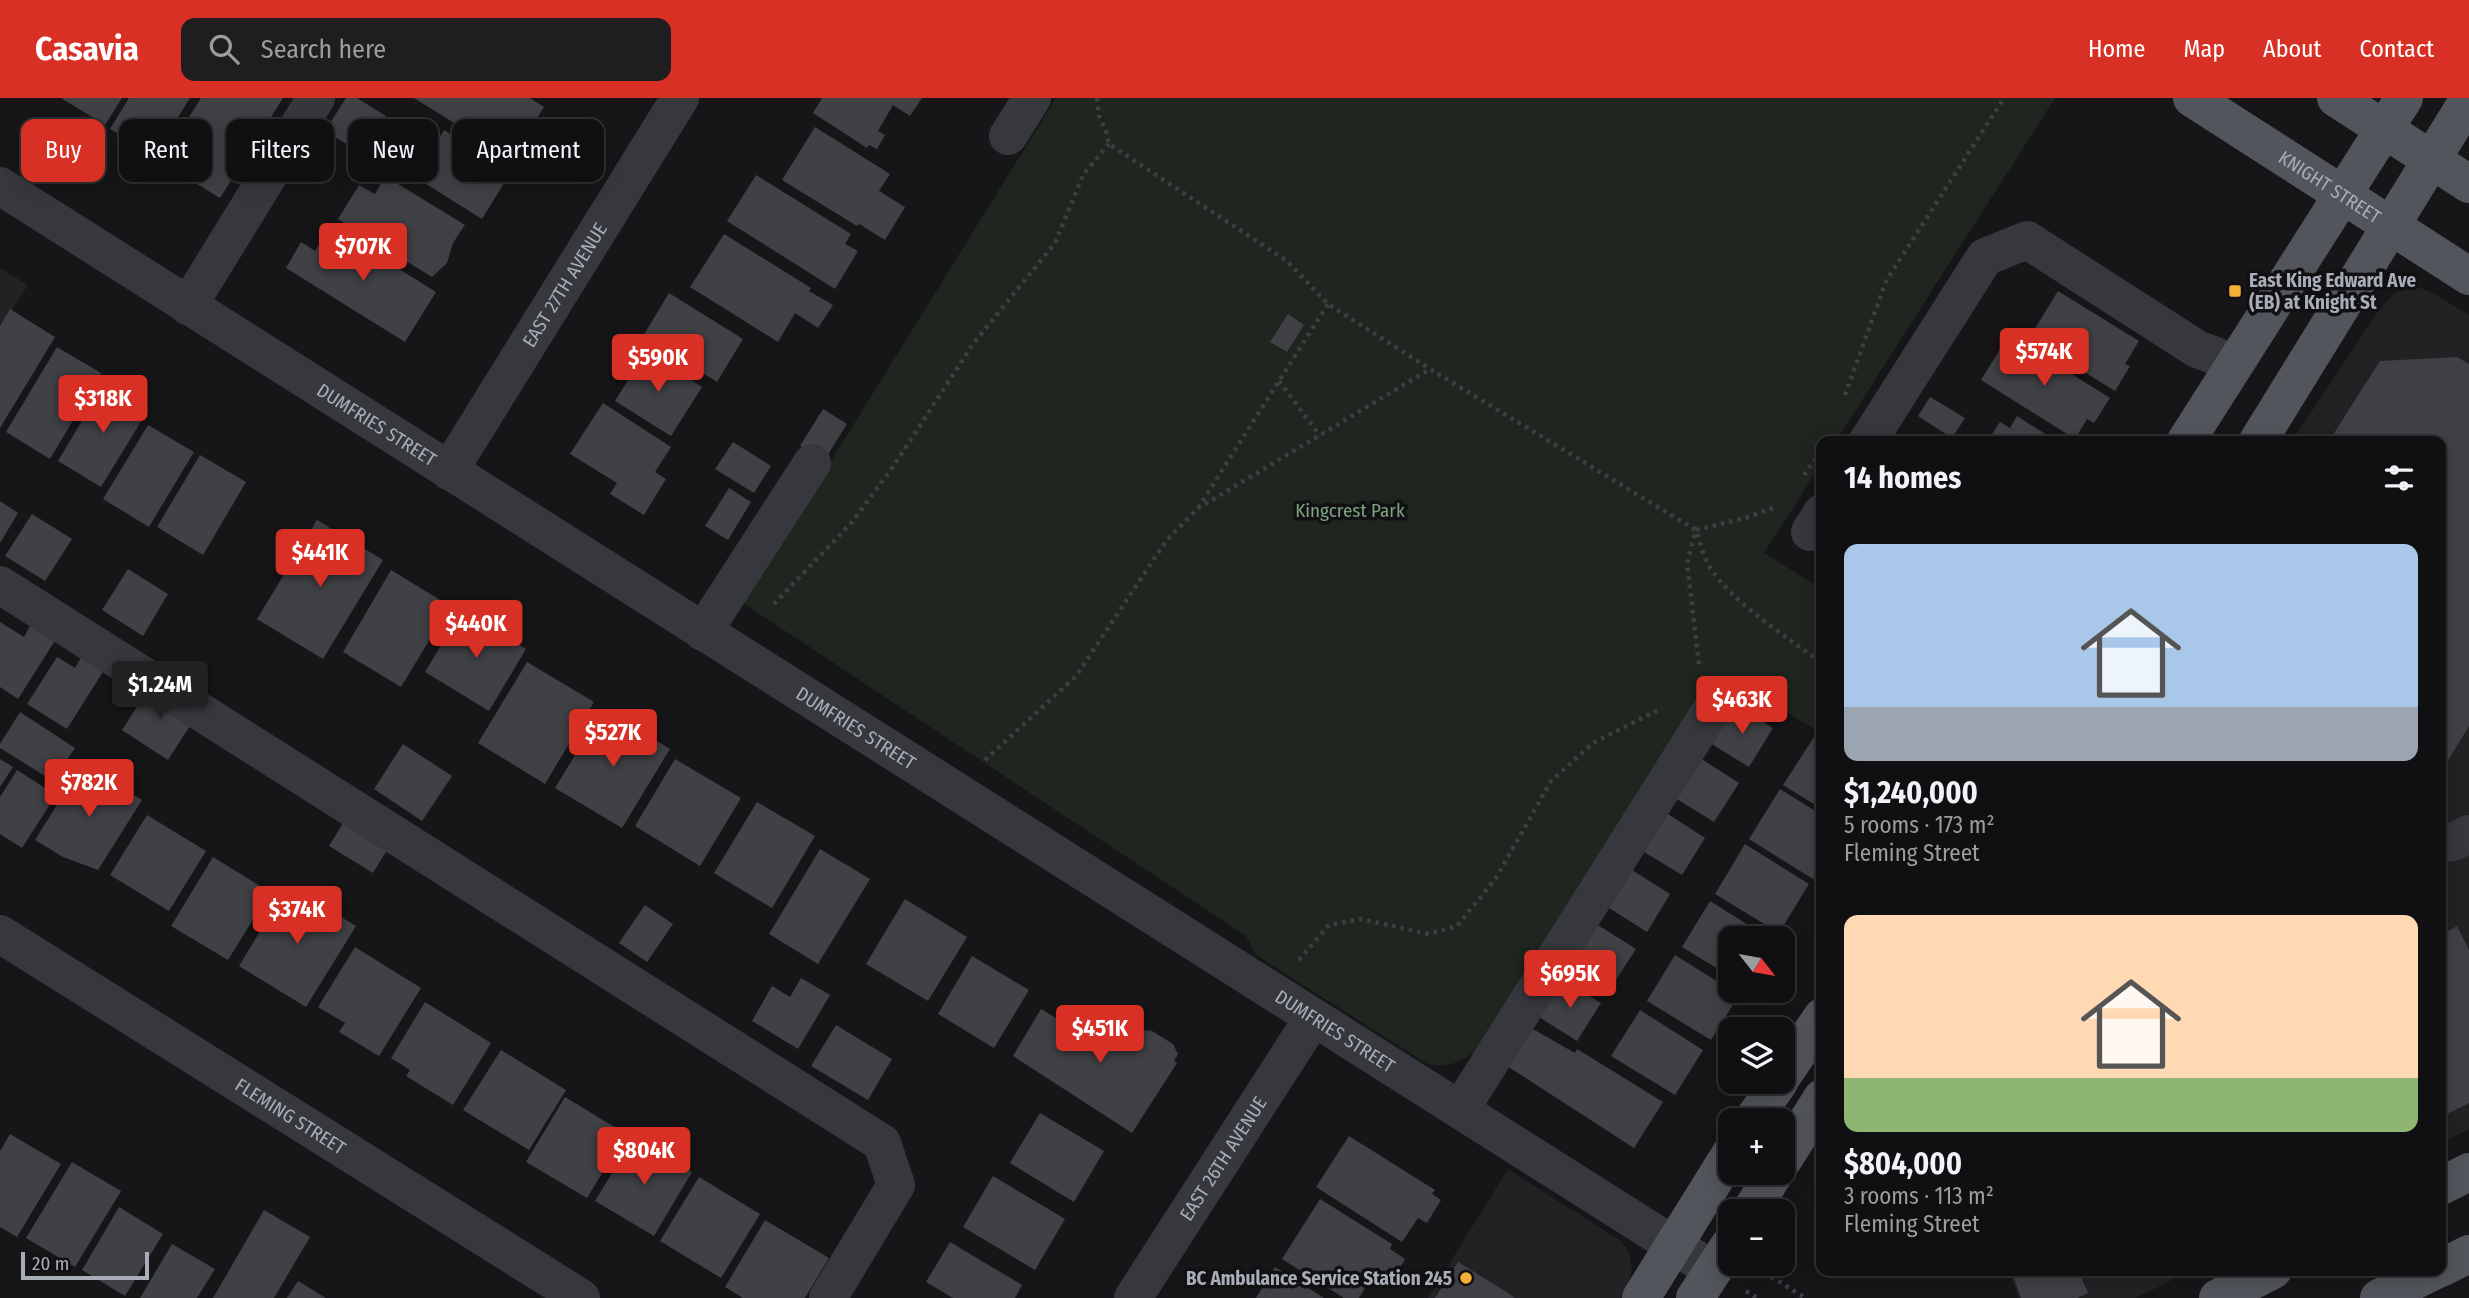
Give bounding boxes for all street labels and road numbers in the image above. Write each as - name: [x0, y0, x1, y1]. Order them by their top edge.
- street label: KNIGHT STREET: [2274, 146, 2385, 229]
- street label: EAST 27TH AVENUE: [518, 219, 612, 351]
- street label: DUMFRIES STREET: [313, 379, 441, 471]
- street label: DUMFRIES STREET: [792, 682, 920, 775]
- street label: DUMFRIES STREET: [1271, 985, 1399, 1078]
- street label: FLEMING STREET: [231, 1073, 350, 1160]
- street label: EAST 26TH AVENUE: [1175, 1092, 1272, 1225]

